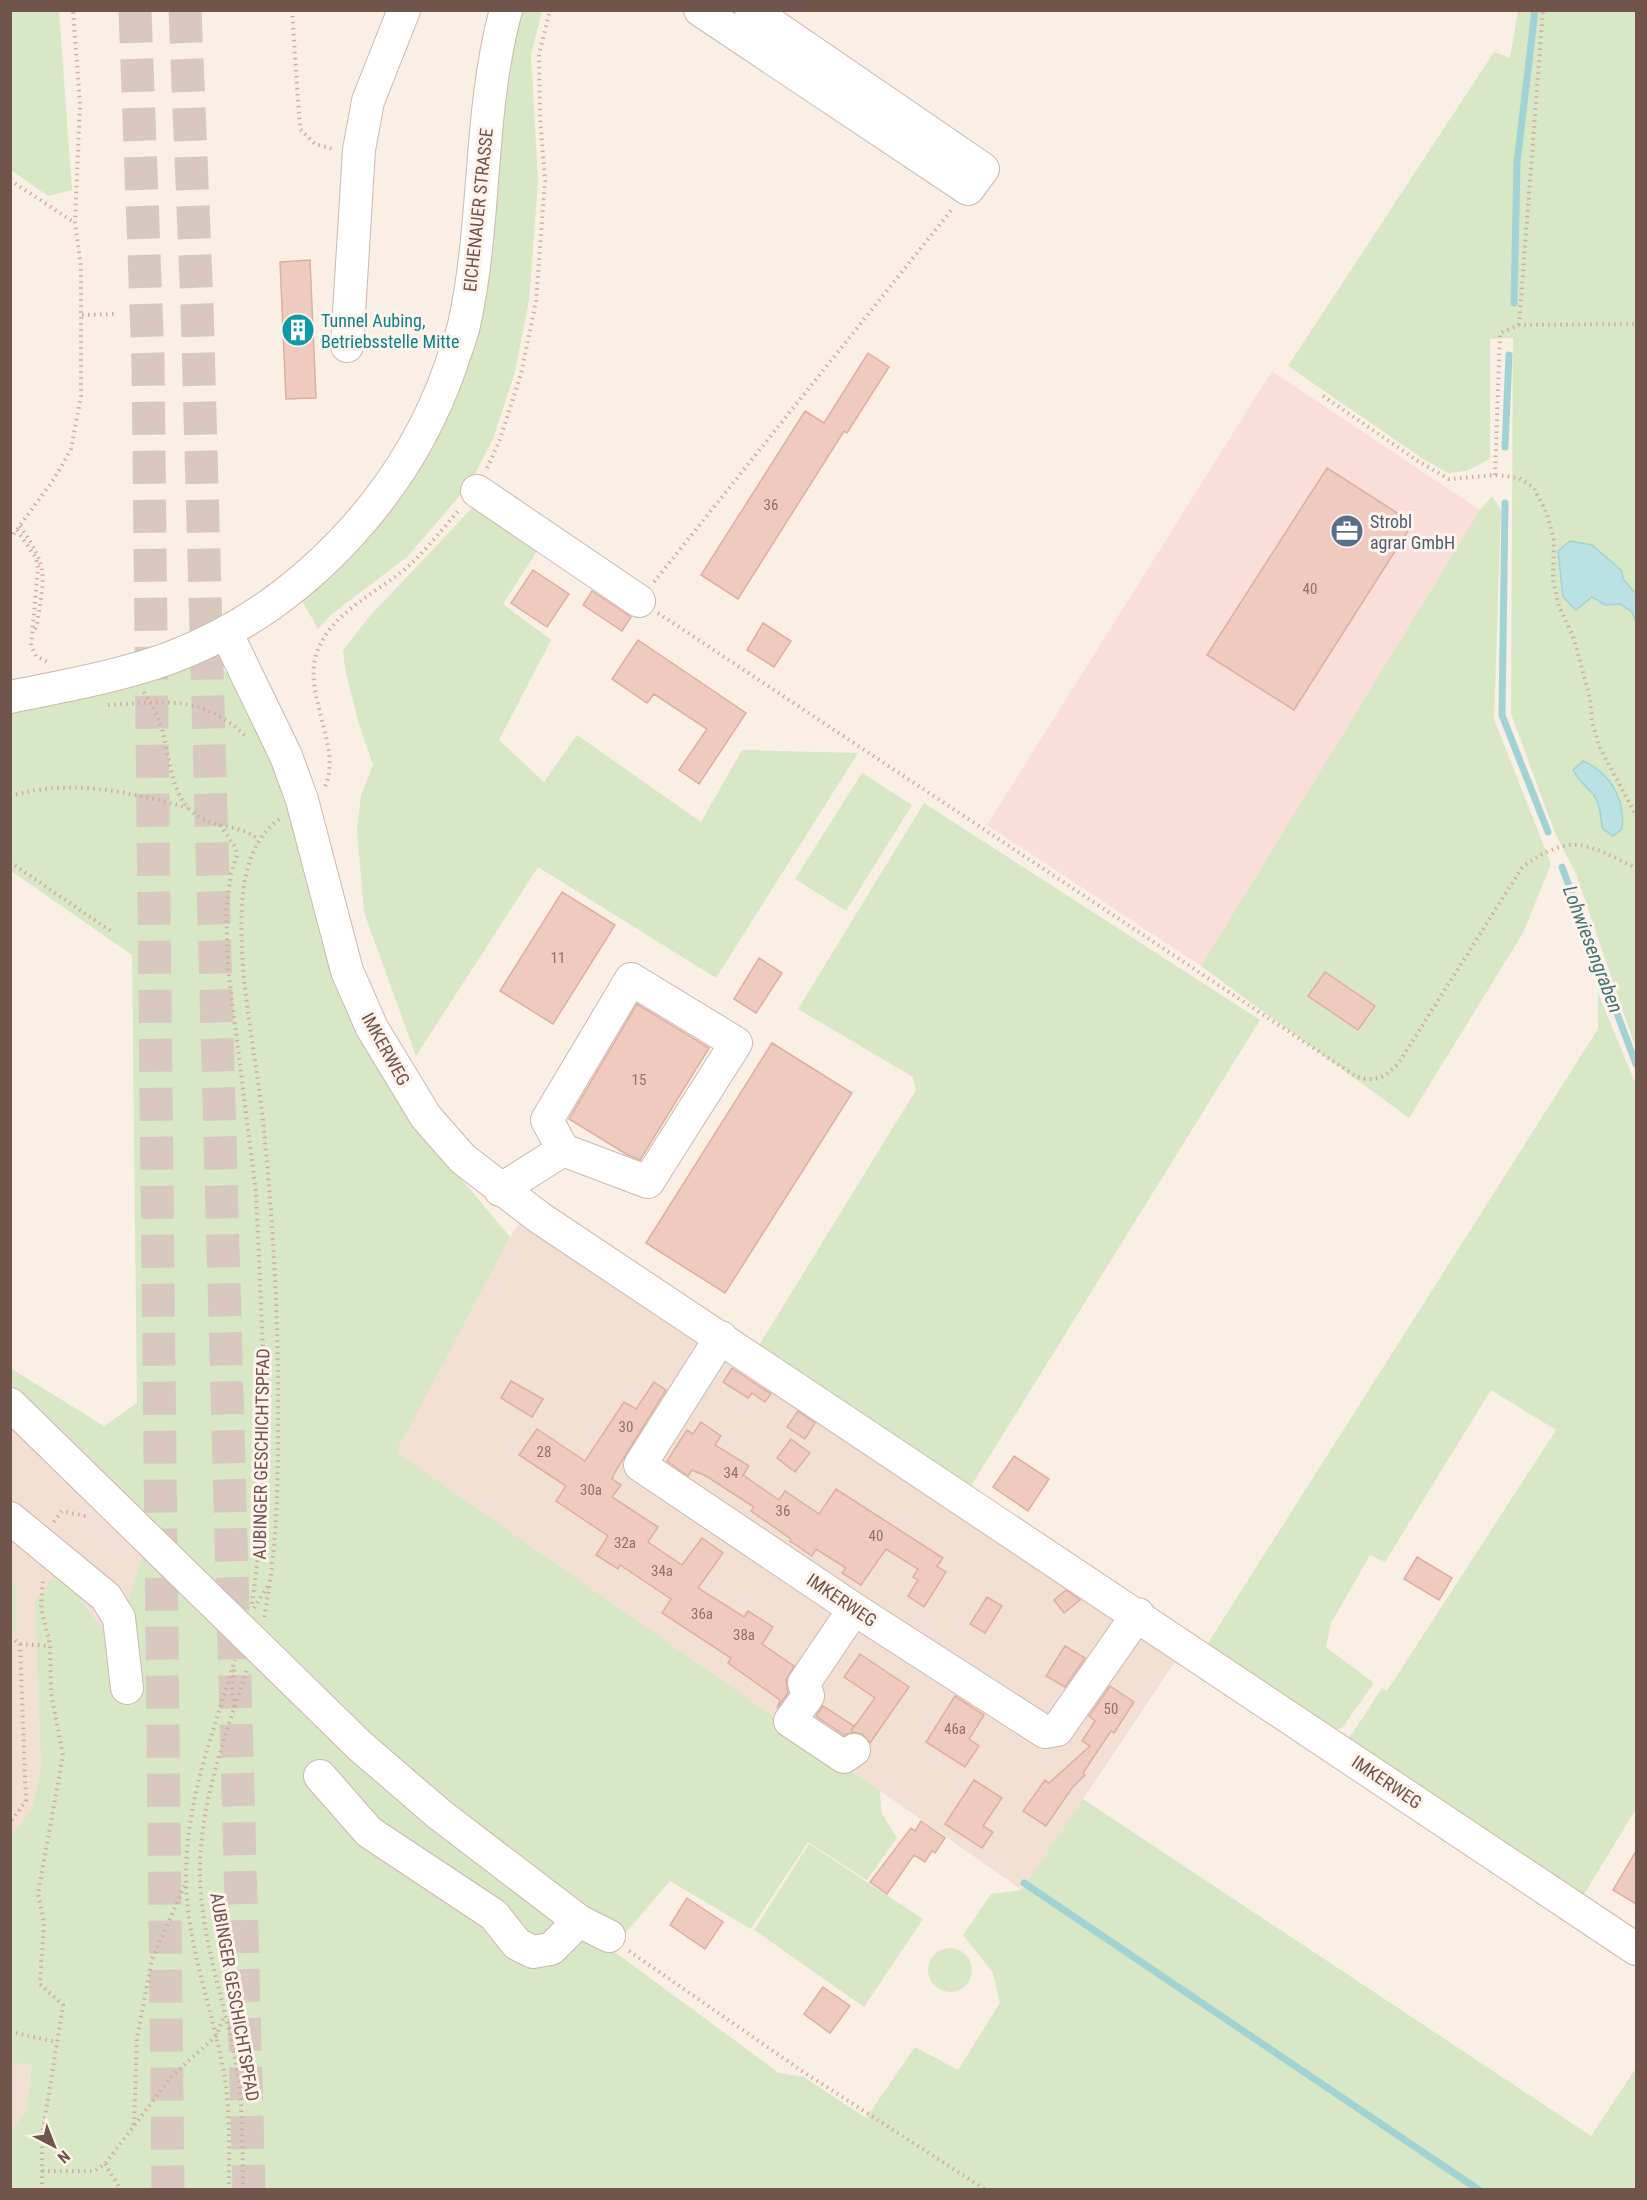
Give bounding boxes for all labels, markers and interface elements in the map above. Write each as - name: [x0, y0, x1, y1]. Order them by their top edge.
- street label: EICHENAUER STRASSE: [459, 127, 497, 293]
- place label: Tunnel Aubing, Betriebsstelle Mitte: [321, 310, 459, 352]
- building icon: Tunnel Aubing, Betriebsstelle Mitte: [280, 312, 316, 348]
- house number: 36: [764, 496, 778, 514]
- place label: Strobl agrar GmbH: [1370, 511, 1455, 553]
- office icon: Strobl agrar GmbH: [1329, 513, 1365, 549]
- house number: 40: [1303, 580, 1317, 598]
- water label: Lohwiesengraben: [1558, 882, 1628, 1016]
- house number: 11: [551, 949, 565, 967]
- street label: IMKERWEG: [357, 1009, 415, 1089]
- house number: 15: [632, 1071, 646, 1089]
- street label: AUBINGER GESCHICHTSPFAD: [249, 1348, 273, 1560]
- house number: 30: [619, 1418, 633, 1436]
- house number: 28: [537, 1443, 551, 1461]
- house number: 34: [724, 1464, 738, 1482]
- house number: 30a: [580, 1481, 602, 1499]
- house number: 36: [776, 1502, 790, 1520]
- house number: 40: [869, 1527, 883, 1545]
- house number: 32a: [614, 1534, 636, 1552]
- house number: 34a: [651, 1562, 673, 1580]
- street label: IMKERWEG: [803, 1569, 881, 1631]
- house number: 36a: [691, 1605, 713, 1623]
- house number: 38a: [733, 1626, 755, 1644]
- house number: 50: [1104, 1700, 1118, 1718]
- house number: 46a: [944, 1720, 966, 1738]
- street label: IMKERWEG: [1348, 1751, 1426, 1813]
- street label: AUBINGER GESCHICHTSPFAD: [206, 1891, 264, 2103]
- north arrow: [24, 2116, 84, 2176]
- text: N: [54, 2146, 74, 2167]

